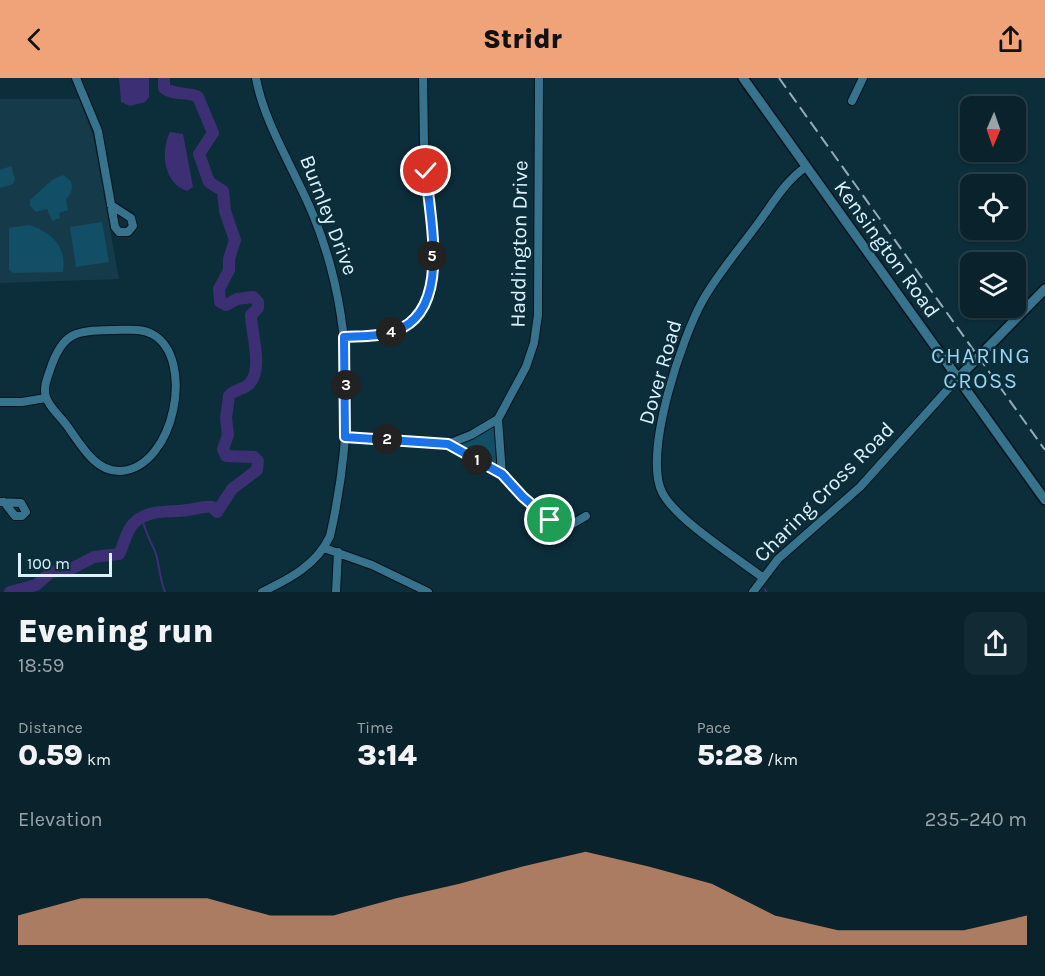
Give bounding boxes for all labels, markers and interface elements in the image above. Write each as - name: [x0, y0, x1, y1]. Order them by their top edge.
- icon: back: [18, 23, 51, 56]
- text: Stridr: [483, 23, 562, 55]
- icon: share: [994, 23, 1027, 56]
- north arrow: [960, 96, 1026, 162]
- map controls: [960, 96, 1026, 318]
- pin: [400, 145, 451, 196]
- street label: Burnley Drive: [295, 152, 363, 278]
- icon: check: [409, 154, 442, 187]
- street label: Haddington Drive: [506, 160, 532, 328]
- button: locate: [960, 174, 1026, 240]
- street label: Kensington Road: [829, 176, 945, 322]
- pin: 5: [417, 241, 447, 271]
- text: 5: [427, 246, 437, 265]
- button: layers: [960, 252, 1026, 318]
- pin: 4: [376, 317, 406, 347]
- street label: Dover Road: [634, 317, 686, 427]
- text: 4: [386, 322, 396, 341]
- district label: CHARING CROSS: [931, 343, 1031, 394]
- pin: 3: [331, 370, 361, 400]
- text: 3: [341, 375, 351, 394]
- street label: Charing Cross Road: [749, 417, 899, 567]
- pin: 2: [372, 424, 402, 454]
- text: 2: [382, 429, 392, 448]
- pin: 1: [462, 445, 492, 475]
- text: 1: [474, 450, 480, 469]
- pin: [524, 494, 575, 545]
- icon: arrive: [533, 503, 566, 536]
- scale bar: [18, 550, 112, 577]
- text: 100 m: [27, 554, 70, 573]
- text: Evening run: [18, 612, 214, 650]
- button: share: [964, 612, 1027, 675]
- text: 18:59: [18, 654, 64, 677]
- text: Distance: [18, 718, 83, 737]
- text: Time: [357, 718, 393, 737]
- text: Pace: [697, 718, 731, 737]
- text: 0.59: [18, 737, 83, 773]
- text: 3:14: [357, 737, 417, 773]
- text: 5:28: [697, 737, 763, 773]
- text: km: [83, 750, 111, 769]
- text: /km: [763, 750, 798, 769]
- text: Elevation: [18, 808, 103, 831]
- text: 235–240 m: [925, 808, 1027, 831]

